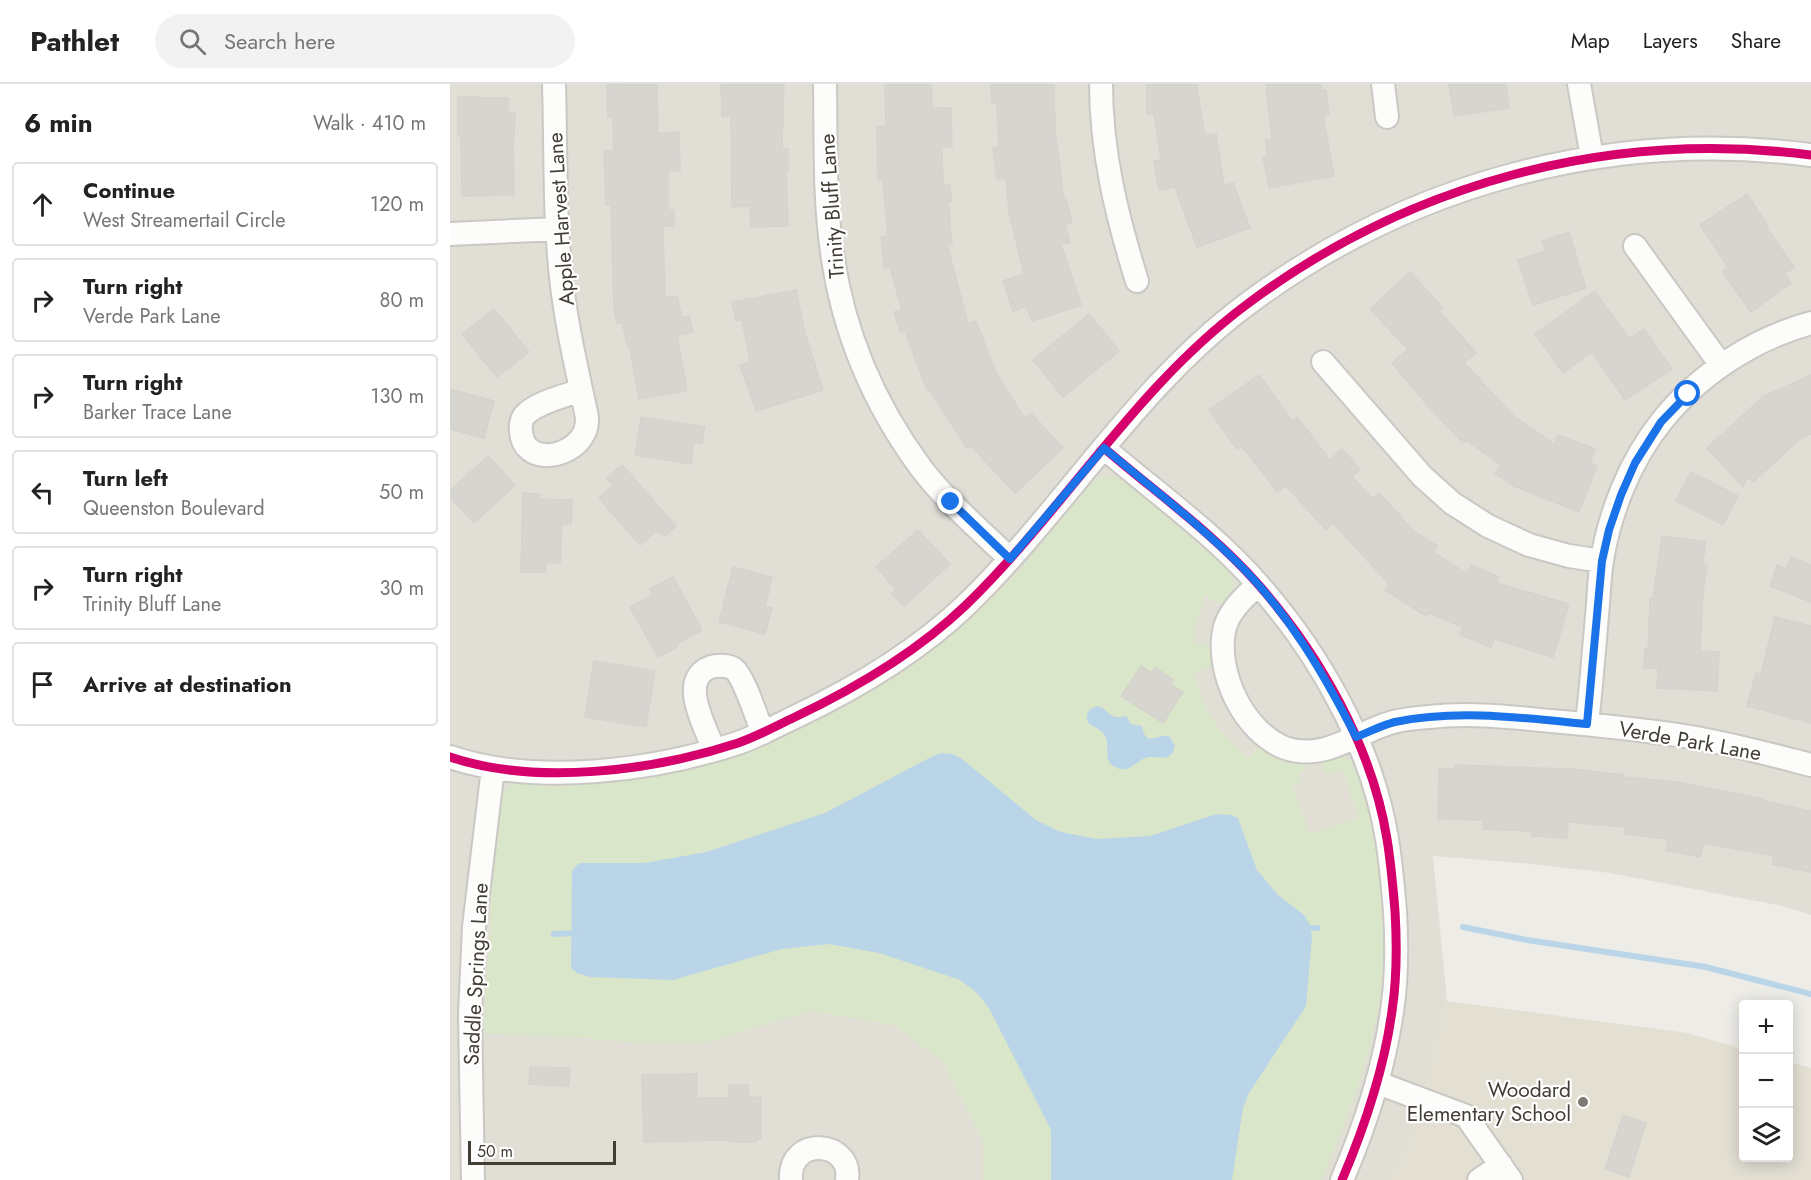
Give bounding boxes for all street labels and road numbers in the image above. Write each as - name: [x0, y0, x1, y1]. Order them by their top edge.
- street label: Apple Harvest Lane: [540, 131, 582, 307]
- street label: Trinity Bluff Lane: [812, 132, 852, 279]
- street label: Verde Park Lane: [1616, 714, 1764, 768]
- street label: Saddle Springs Lane: [456, 882, 496, 1066]

